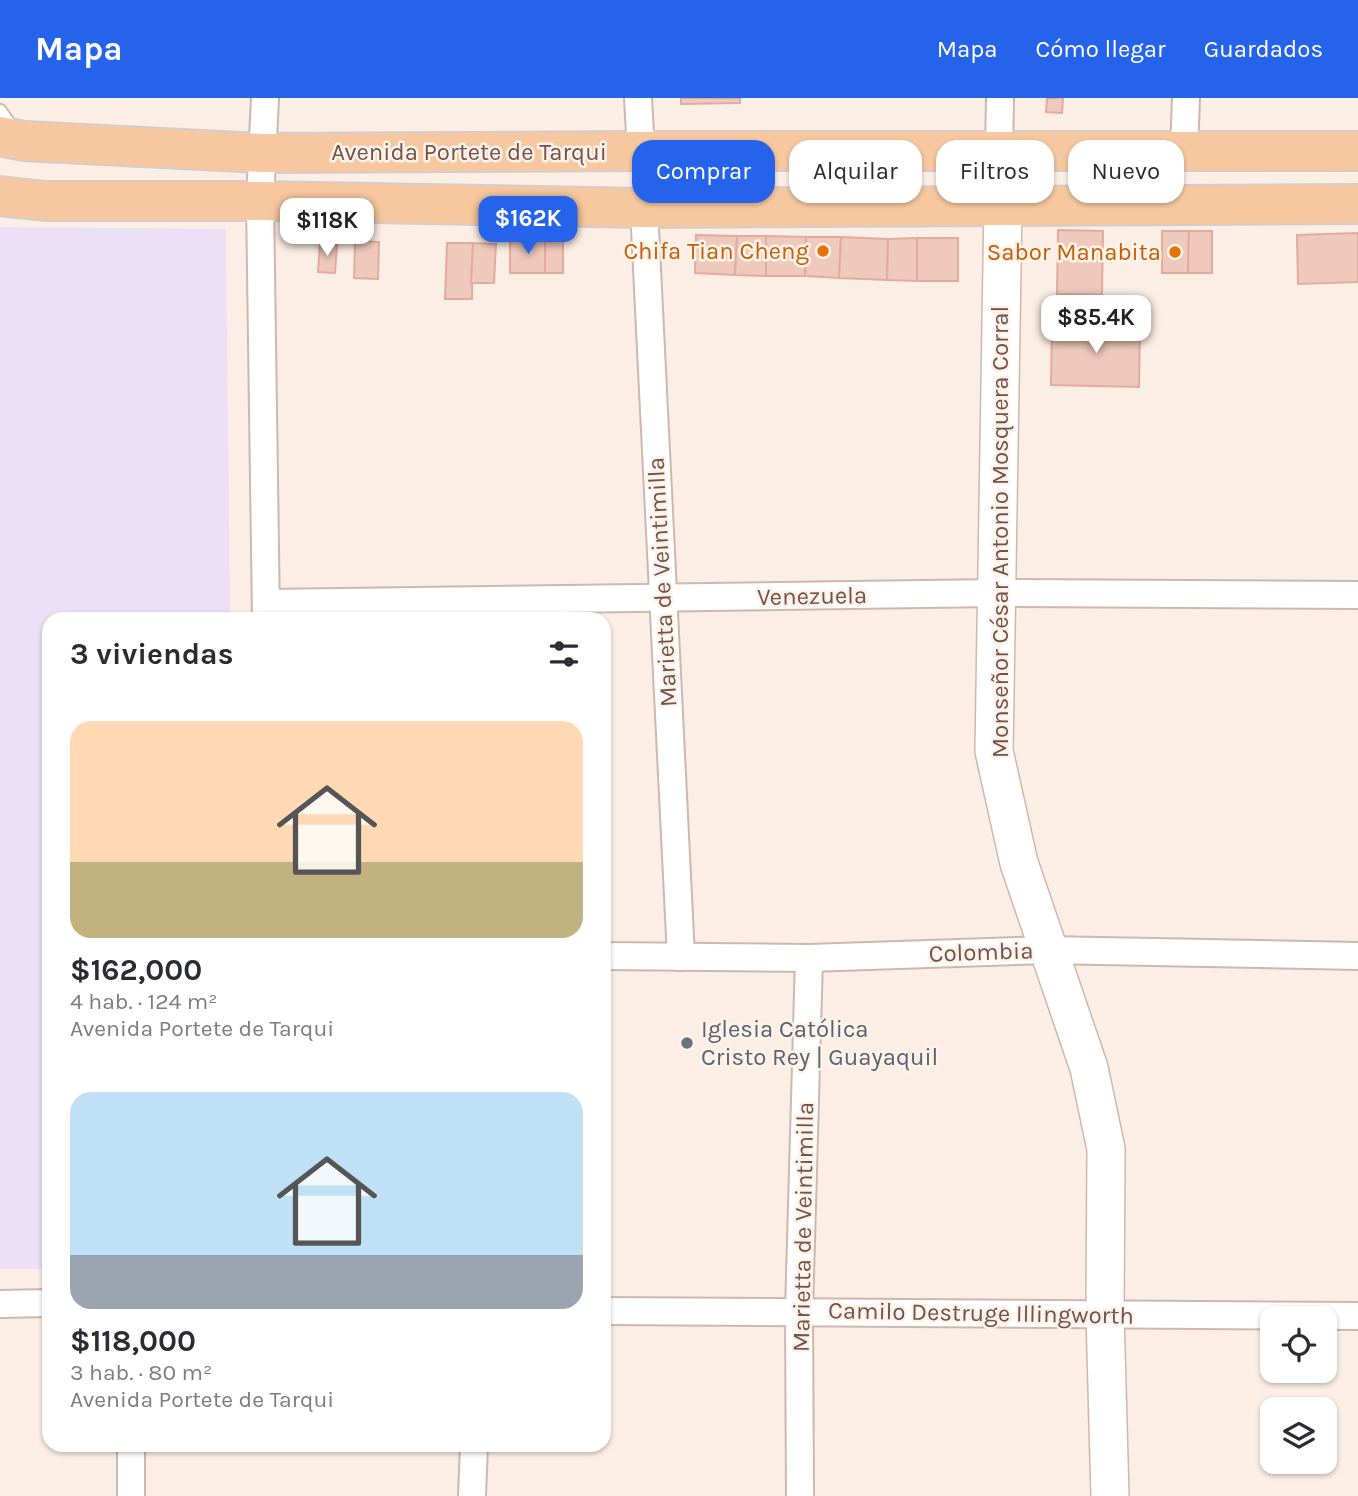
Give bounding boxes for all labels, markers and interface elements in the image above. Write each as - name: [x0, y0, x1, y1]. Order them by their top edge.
- text: Mapa: [35, 30, 123, 68]
- text: Mapa: [937, 35, 997, 63]
- text: Cómo llegar: [1035, 35, 1166, 63]
- text: Guardados: [1204, 35, 1323, 63]
- street label: Avenida Portete de Tarqui: [331, 138, 607, 166]
- chip: Comprar: [632, 140, 775, 203]
- chip: Alquilar: [789, 140, 922, 203]
- chip: Filtros: [936, 140, 1054, 203]
- chip: Nuevo: [1068, 140, 1184, 203]
- pin: $162K: [479, 197, 577, 256]
- pin: $118K: [278, 198, 376, 258]
- text: $162K: [495, 205, 561, 232]
- text: $118K: [296, 207, 358, 234]
- place label: Chifa Tian Cheng: [623, 237, 809, 265]
- place label: Sabor Manabita: [987, 238, 1161, 266]
- marker: Chifa Tian Cheng: [815, 243, 831, 259]
- marker: Sabor Manabita: [1167, 244, 1183, 260]
- pin: $85.4K: [1039, 296, 1153, 355]
- text: $85.4K: [1057, 304, 1135, 331]
- street label: Monseñor César Antonio Mosquera Corral: [986, 306, 1014, 758]
- street label: Marietta de Veintimilla: [641, 456, 683, 708]
- street label: Venezuela: [757, 581, 867, 611]
- icon: filters: [545, 635, 583, 673]
- text: 3 viviendas: [70, 636, 233, 672]
- icon: home: [264, 767, 390, 893]
- street label: Colombia: [928, 936, 1034, 968]
- text: $162,000: [70, 952, 202, 988]
- text: 4 hab. · 124 m²: [70, 988, 218, 1015]
- text: Avenida Portete de Tarqui: [70, 1015, 334, 1042]
- place label: Iglesia Católica Cristo Rey | Guayaquil: [701, 1015, 938, 1071]
- marker: Iglesia Católica Cristo Rey | Guayaquil: [679, 1035, 695, 1051]
- street label: Marietta de Veintimilla: [787, 1102, 819, 1352]
- icon: home: [264, 1138, 390, 1264]
- street label: Camilo Destruge Illingworth: [828, 1296, 1134, 1330]
- map controls: [1260, 1306, 1337, 1474]
- button: locate: [1260, 1306, 1337, 1383]
- text: $118,000: [70, 1323, 196, 1359]
- text: 3 hab. · 80 m²: [70, 1359, 212, 1386]
- text: Avenida Portete de Tarqui: [70, 1386, 334, 1413]
- button: layers: [1260, 1397, 1337, 1474]

